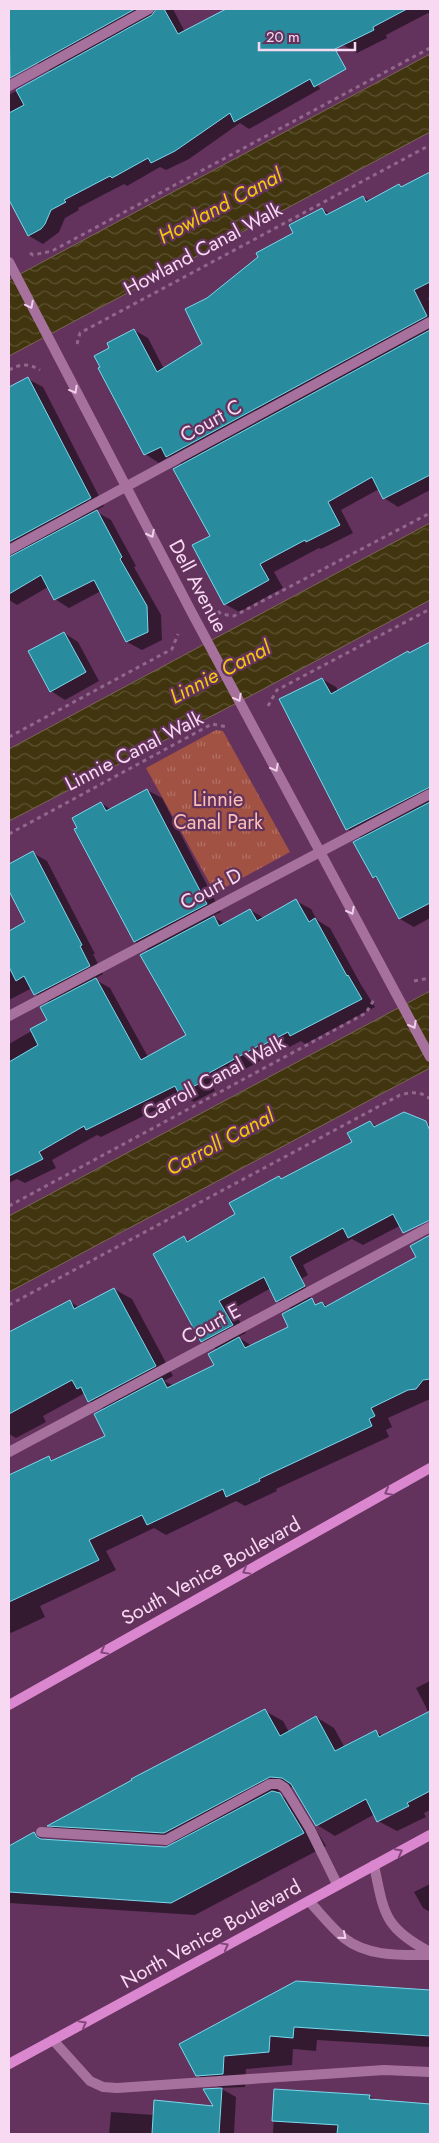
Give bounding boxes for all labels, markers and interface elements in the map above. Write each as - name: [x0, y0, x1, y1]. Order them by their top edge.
- scale bar: [259, 20, 355, 52]
- text: 20 m: [266, 26, 300, 48]
- water label: Howland Canal: [153, 160, 289, 251]
- street label: Howland Canal Walk: [119, 195, 287, 303]
- one-way arrow: [24, 300, 34, 309]
- one-way arrow: [68, 385, 78, 394]
- street label: Court C: [175, 392, 247, 450]
- one-way arrow: [145, 529, 155, 538]
- street label: Dell Avenue: [161, 534, 235, 638]
- water label: Linnie Canal: [164, 632, 277, 711]
- one-way arrow: [232, 693, 242, 702]
- street label: Linnie Canal Walk: [60, 704, 208, 798]
- one-way arrow: [269, 762, 279, 771]
- park label: Linnie Canal Park: [173, 785, 263, 837]
- street label: Court D: [175, 861, 247, 917]
- one-way arrow: [345, 906, 355, 915]
- one-way arrow: [406, 1019, 416, 1028]
- street label: Carroll Canal Walk: [138, 1028, 291, 1128]
- water label: Carroll Canal: [161, 1100, 281, 1183]
- street label: Court E: [176, 1296, 246, 1352]
- one-way arrow: [384, 1485, 393, 1495]
- street label: South Venice Boulevard: [116, 1510, 306, 1632]
- one-way arrow: [243, 1565, 252, 1575]
- one-way arrow: [101, 1645, 110, 1655]
- one-way arrow: [393, 1848, 402, 1858]
- street label: North Venice Boulevard: [116, 1872, 306, 1996]
- one-way arrow: [338, 1930, 347, 1939]
- one-way arrow: [220, 1943, 229, 1953]
- one-way arrow: [77, 2020, 86, 2030]

